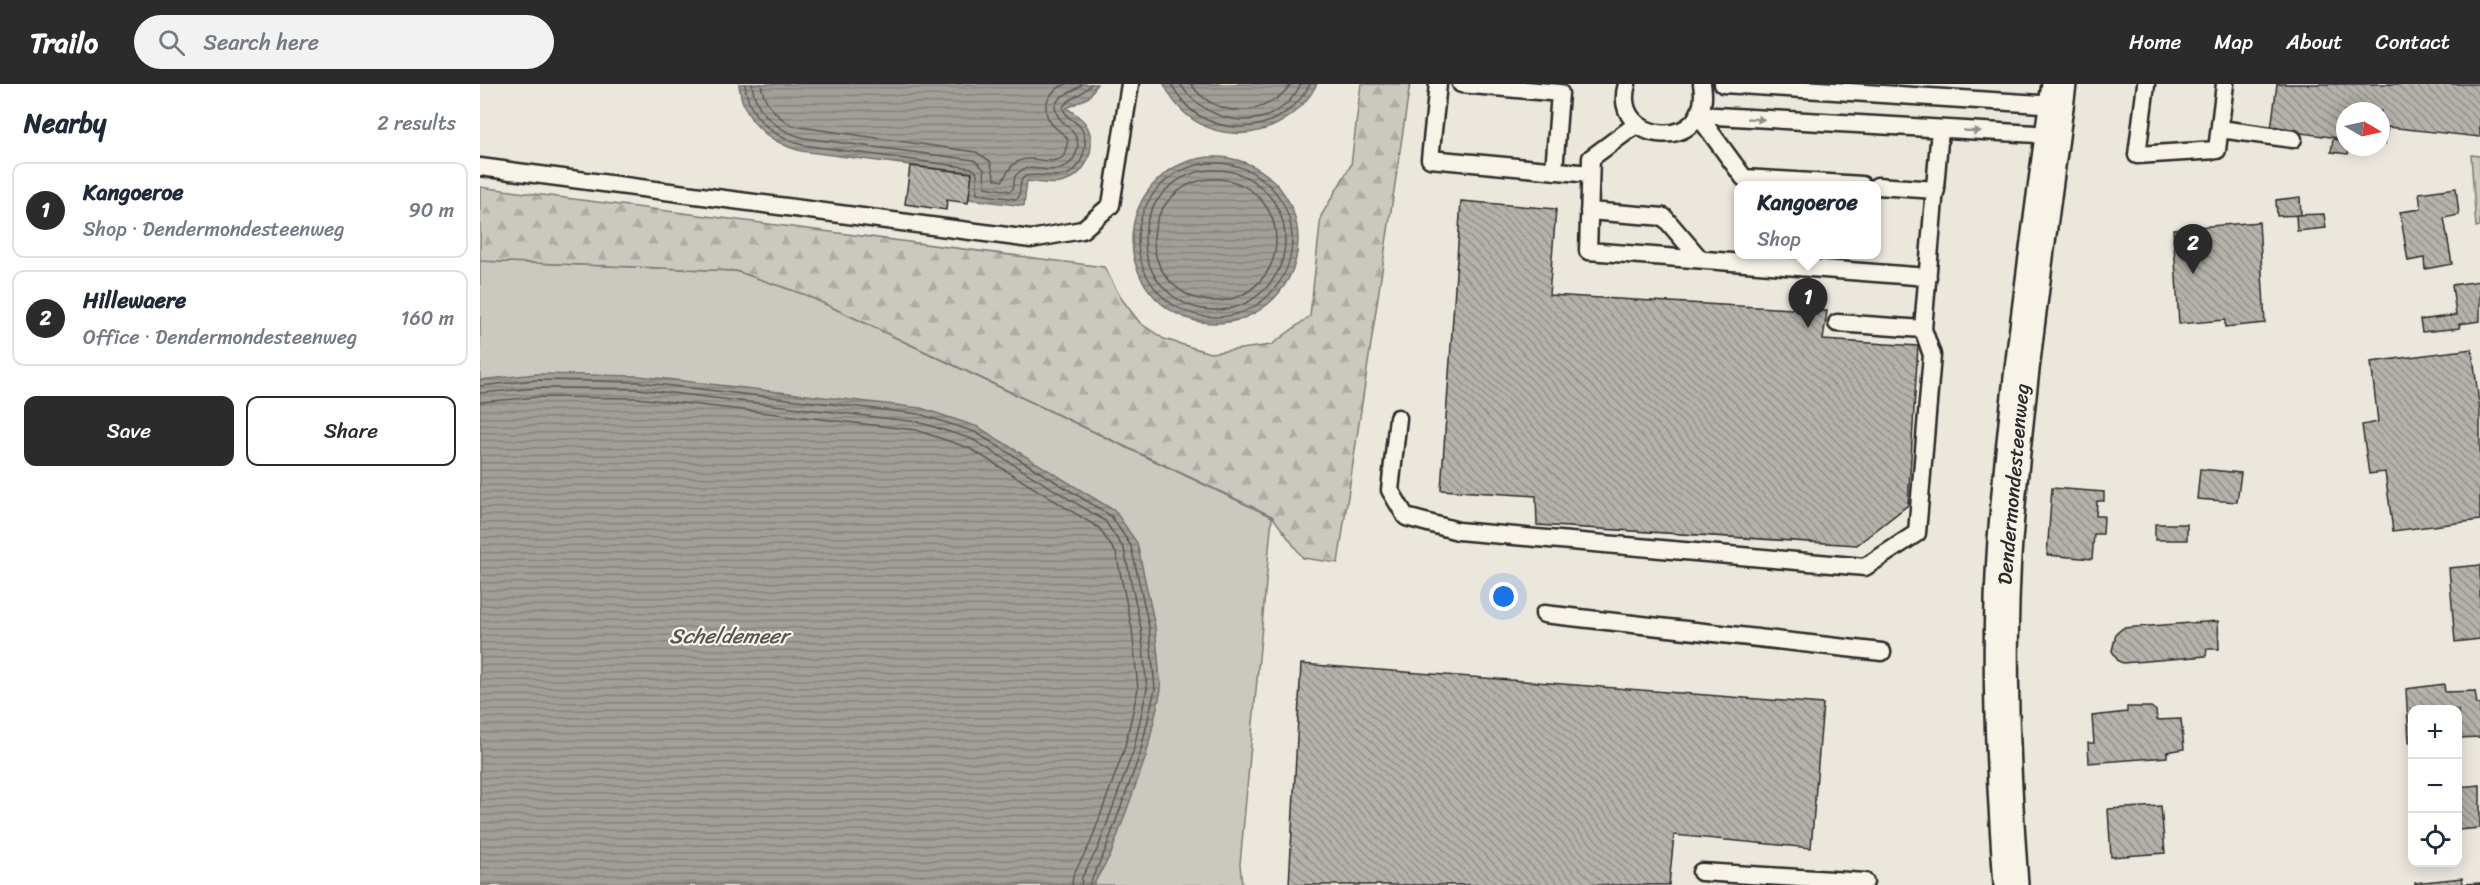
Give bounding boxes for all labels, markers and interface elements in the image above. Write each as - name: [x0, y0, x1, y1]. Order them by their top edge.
- search box: [134, 15, 554, 69]
- text: Trailo: [30, 18, 98, 67]
- text: Search here: [203, 23, 319, 62]
- text: Home: [2129, 23, 2181, 61]
- text: Map: [2214, 23, 2253, 61]
- text: About: [2286, 23, 2343, 61]
- text: Contact: [2376, 23, 2450, 61]
- icon: search: [155, 26, 188, 59]
- text: Nearby: [24, 100, 106, 146]
- north arrow: [2336, 102, 2390, 156]
- text: 2 results: [377, 106, 456, 141]
- one-way arrow: [1747, 114, 1766, 123]
- one-way arrow: [1963, 126, 1982, 135]
- text: Kangoeroe: [83, 173, 184, 212]
- popup: [1734, 181, 1881, 259]
- text: Kangoeroe: [1757, 183, 1858, 222]
- text: 1: [41, 193, 50, 228]
- text: 90 m: [409, 193, 454, 228]
- text: Shop · Dendermondesteenweg: [83, 212, 344, 247]
- text: Shop: [1757, 222, 1801, 257]
- pin: 2: [2174, 224, 2212, 274]
- pin: 1: [1788, 278, 1828, 328]
- text: Hillewaere: [83, 281, 186, 320]
- text: 2: [40, 301, 51, 336]
- text: 160 m: [401, 301, 454, 336]
- text: Office · Dendermondesteenweg: [83, 320, 357, 355]
- street label: Dendermondesteenweg: [1987, 382, 2040, 586]
- button: Save: [24, 396, 234, 466]
- button: Share: [246, 396, 456, 466]
- your location: [1489, 582, 1518, 611]
- water label: Scheldemeer: [670, 617, 792, 655]
- map controls: [2408, 705, 2462, 867]
- button: +: [2408, 705, 2462, 759]
- button: −: [2408, 759, 2462, 813]
- button: locate: [2408, 813, 2462, 867]

